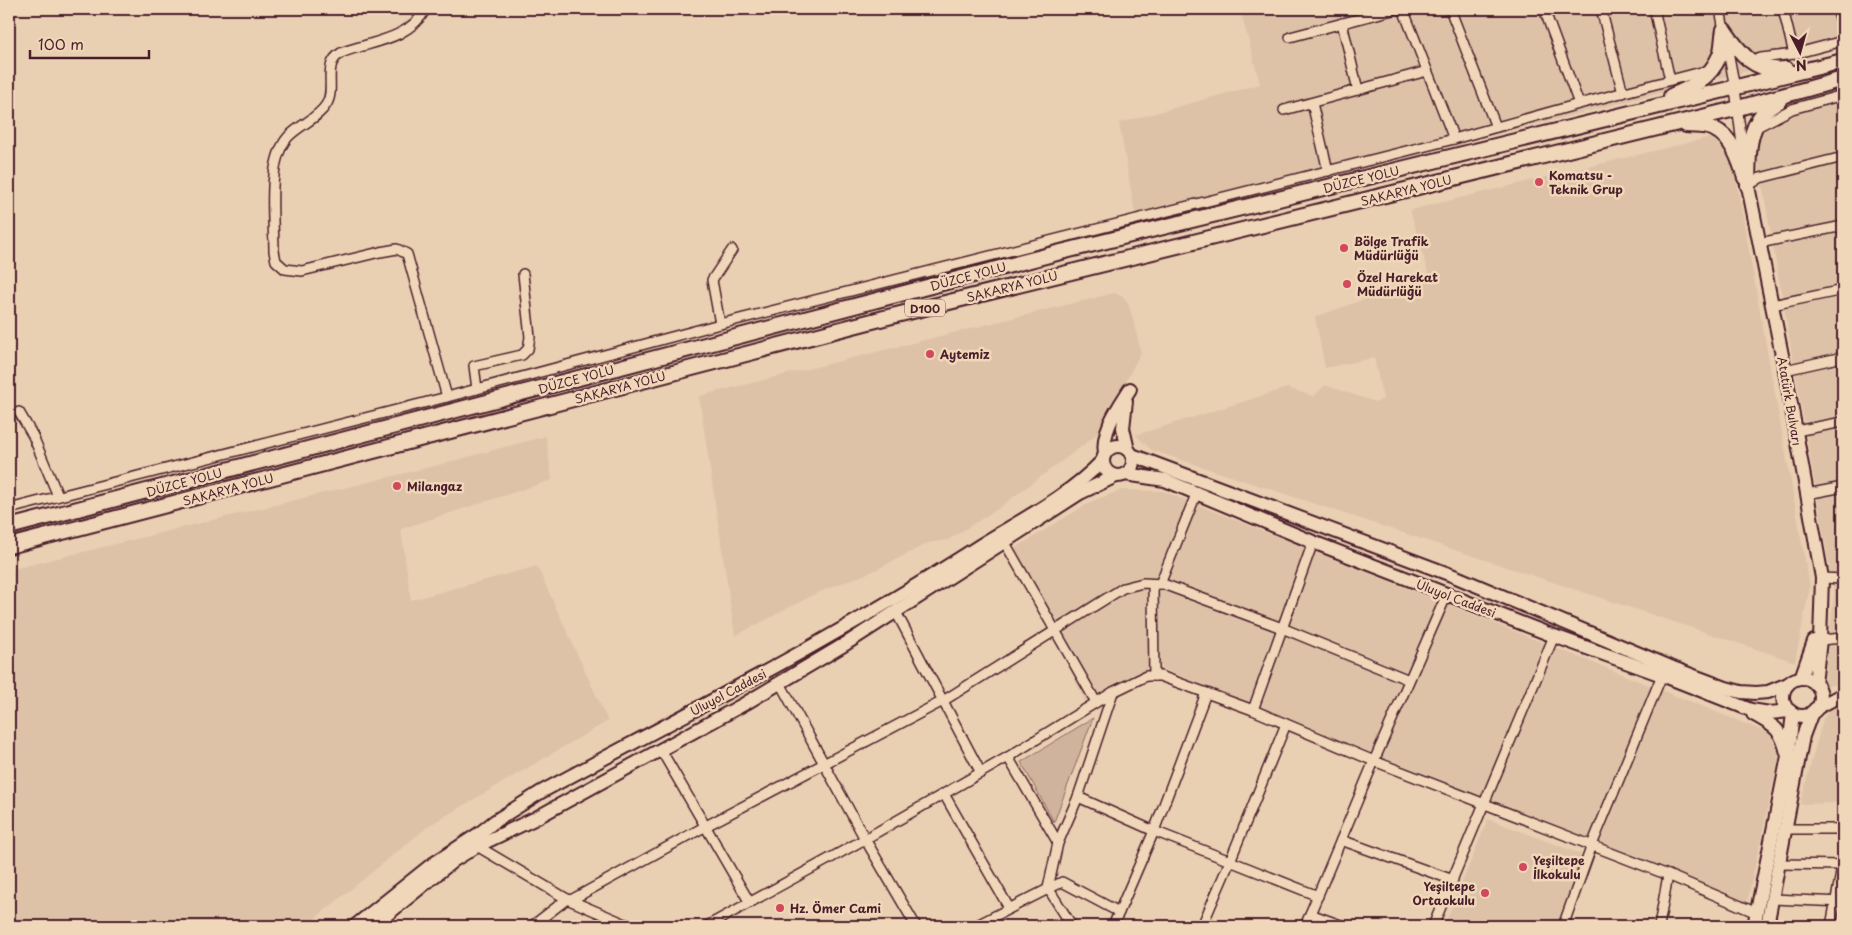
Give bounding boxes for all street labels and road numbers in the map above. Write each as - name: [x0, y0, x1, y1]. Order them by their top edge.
- street label: DÜZCE YOLU: [1321, 161, 1401, 197]
- street label: SAKARYA YOLU: [1358, 170, 1454, 210]
- street label: DÜZCE YOLU: [928, 257, 1008, 295]
- street label: SAKARYA YOLU: [964, 266, 1060, 306]
- road number: D100: [905, 300, 945, 316]
- street label: Atatürk Bulvarı: [1773, 355, 1807, 447]
- street label: DÜZCE YOLU: [536, 360, 616, 398]
- street label: SAKARYA YOLU: [572, 366, 668, 408]
- street label: DÜZCE YOLU: [144, 463, 224, 501]
- street label: SAKARYA YOLU: [180, 468, 276, 510]
- street label: Uluyol Caddesi: [1413, 575, 1499, 621]
- street label: Uluyol Caddesi: [687, 664, 769, 720]

